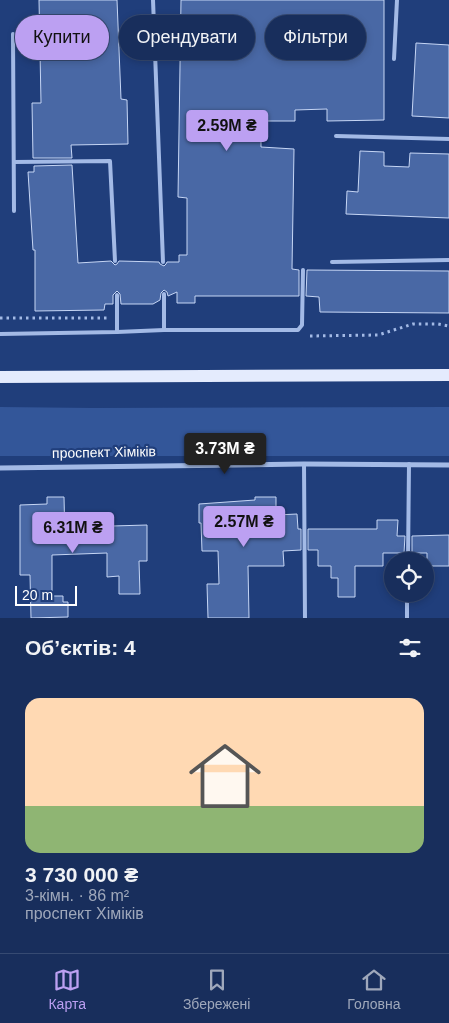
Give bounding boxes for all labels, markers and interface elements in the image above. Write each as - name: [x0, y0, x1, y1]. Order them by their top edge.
- chip: Купити: [15, 15, 109, 60]
- chip: Орендувати: [119, 15, 255, 60]
- chip: Фільтри: [265, 15, 366, 60]
- pin: 2.59M ₴: [181, 110, 273, 152]
- text: 2.59M ₴: [197, 117, 257, 134]
- pin: 3.73M ₴: [179, 432, 271, 475]
- text: 3.73M ₴: [195, 440, 255, 457]
- street label: проспект Хіміків: [52, 443, 156, 461]
- pin: 2.57M ₴: [198, 506, 290, 548]
- pin: 6.31M ₴: [27, 512, 119, 554]
- text: 2.57M ₴: [214, 513, 274, 530]
- text: 6.31M ₴: [43, 519, 103, 536]
- map controls: [384, 552, 434, 602]
- button: locate: [384, 552, 434, 602]
- scale bar: [15, 583, 78, 606]
- text: 20 m: [22, 587, 53, 603]
- icon: filters: [396, 634, 424, 662]
- text: Об’єктів: 4: [25, 636, 136, 659]
- icon: home: [180, 731, 270, 821]
- text: 3 730 000 ₴: [25, 863, 138, 886]
- text: 3-кімн. · 86 m²: [25, 887, 129, 904]
- text: проспект Хіміків: [25, 905, 144, 922]
- tab: Карта: [48, 966, 86, 1012]
- tab: Збережені: [183, 966, 250, 1012]
- tab: Головна: [347, 966, 401, 1012]

